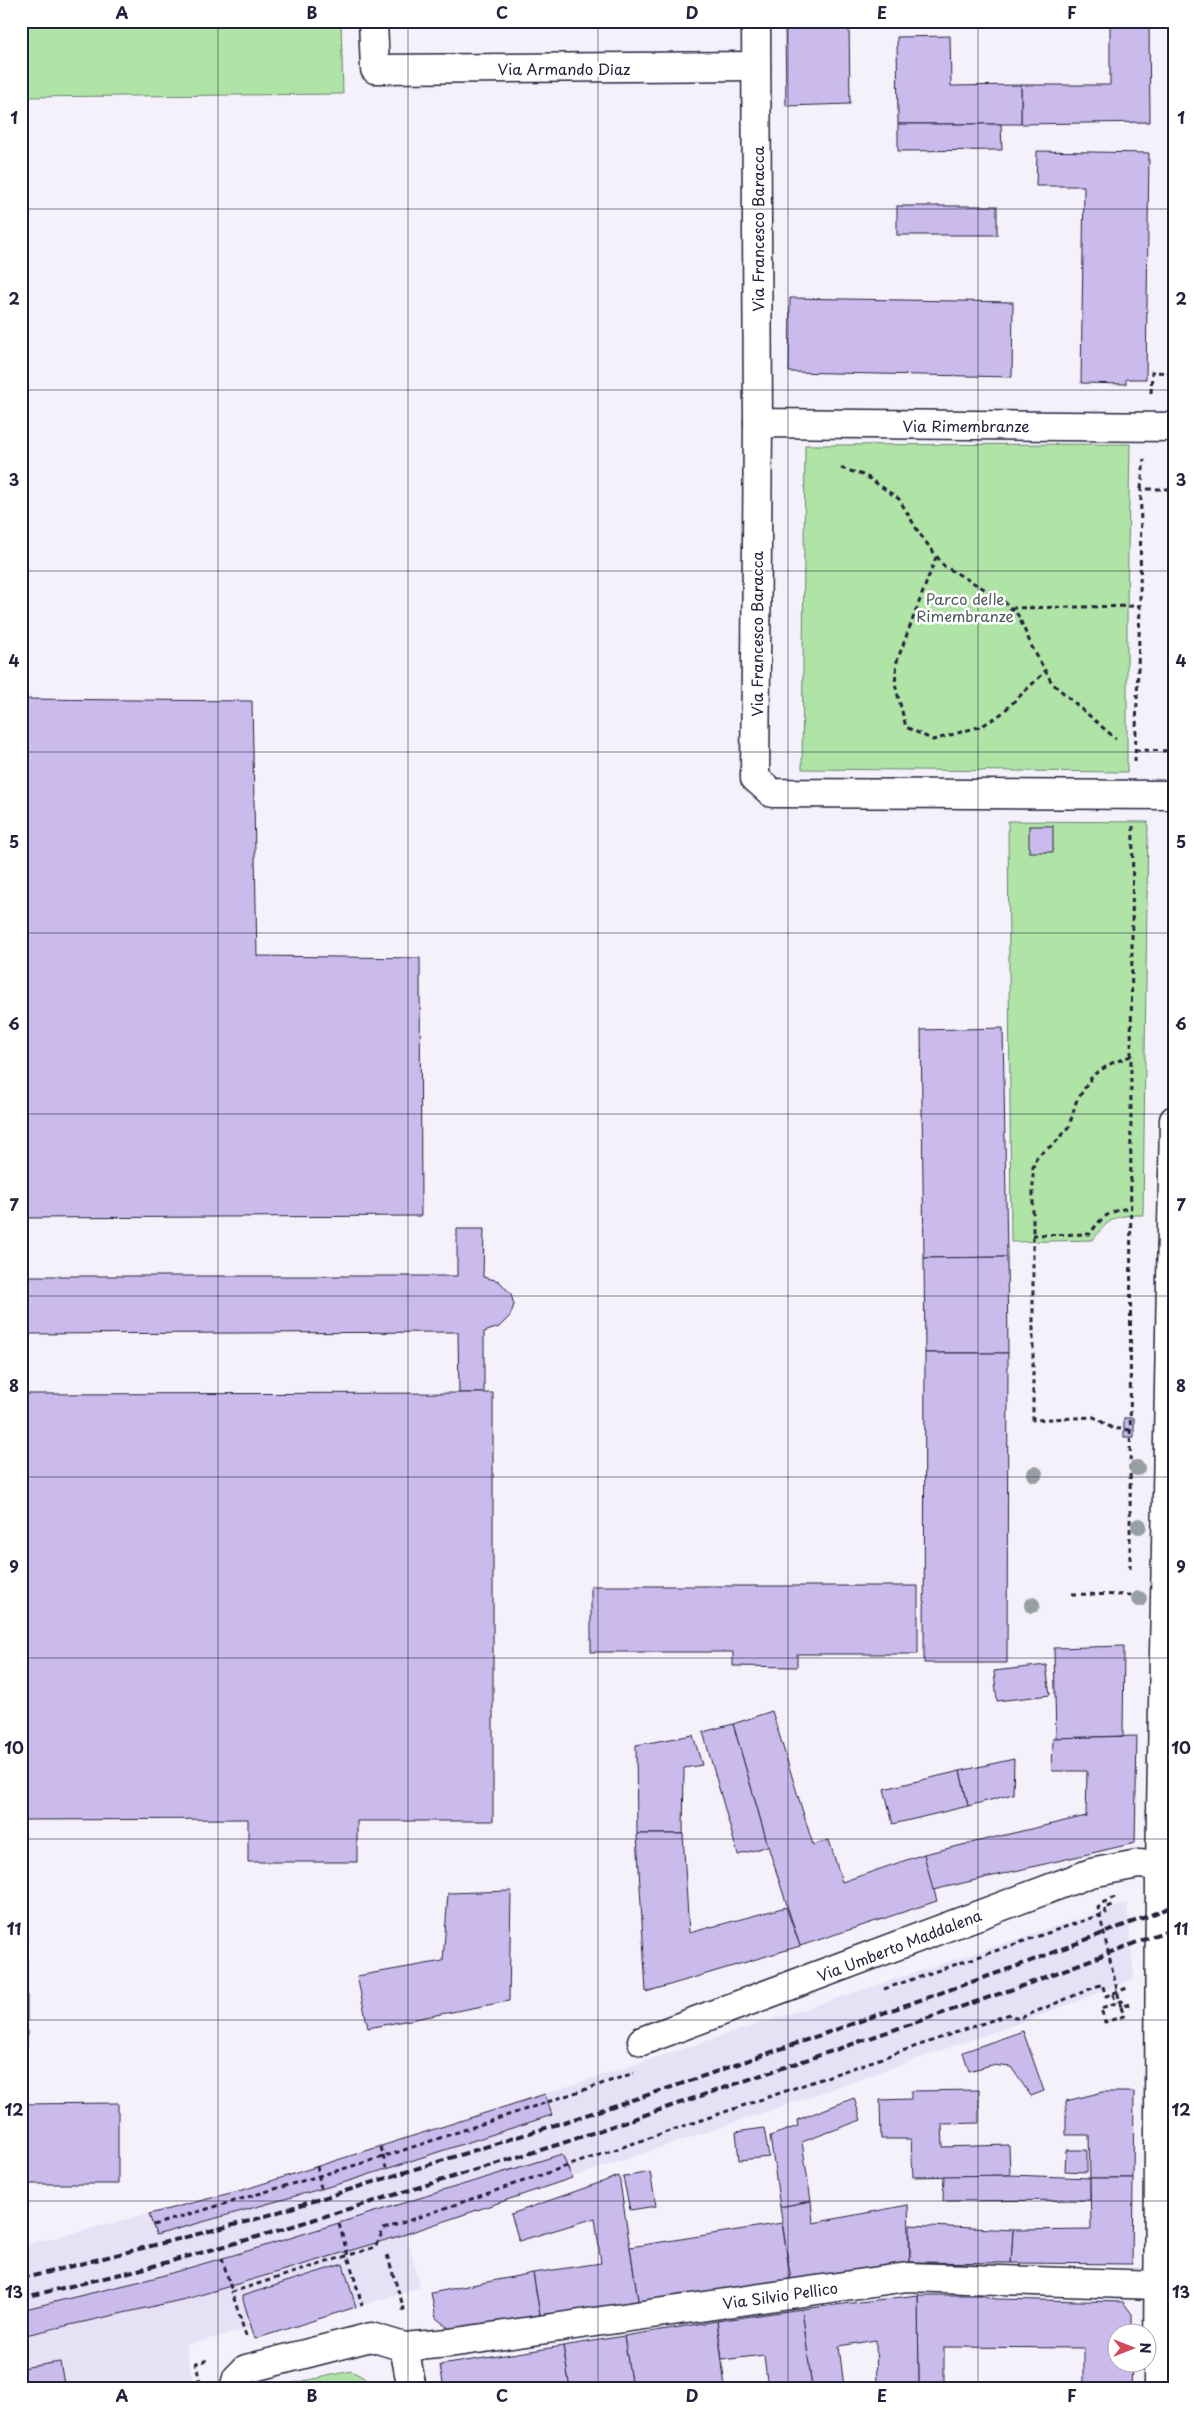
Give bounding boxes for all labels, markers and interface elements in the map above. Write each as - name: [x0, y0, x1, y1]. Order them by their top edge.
- text: A: [116, 0, 129, 24]
- text: B: [307, 0, 318, 24]
- text: C: [496, 0, 508, 24]
- text: D: [686, 0, 698, 24]
- text: E: [877, 0, 887, 24]
- text: F: [1067, 0, 1077, 24]
- street label: Via Armando Diaz: [498, 57, 630, 80]
- text: 1: [10, 105, 18, 129]
- text: 1: [1177, 105, 1185, 129]
- street label: Via Francesco Baracca: [746, 146, 769, 312]
- text: 2: [8, 286, 20, 310]
- text: 2: [1175, 286, 1187, 310]
- street label: Via Rimembranze: [902, 414, 1030, 437]
- text: 3: [9, 467, 19, 491]
- text: 3: [1176, 467, 1186, 491]
- street label: Via Francesco Baracca: [745, 551, 768, 717]
- park label: Parco delle Rimembranze: [916, 587, 1014, 627]
- text: 4: [9, 648, 20, 672]
- text: 4: [1176, 648, 1187, 672]
- text: 5: [9, 829, 19, 853]
- text: 5: [1176, 829, 1186, 853]
- text: 6: [8, 1011, 20, 1035]
- text: 6: [1175, 1011, 1187, 1035]
- text: 7: [9, 1192, 19, 1216]
- text: 7: [1176, 1192, 1186, 1216]
- text: 8: [9, 1373, 19, 1397]
- text: 8: [1176, 1373, 1186, 1397]
- text: 9: [9, 1554, 19, 1578]
- text: 9: [1176, 1554, 1186, 1578]
- text: 10: [4, 1735, 24, 1759]
- text: 10: [1171, 1735, 1191, 1759]
- street label: Via Umberto Maddalena: [814, 1903, 984, 1987]
- text: 11: [7, 1916, 21, 1940]
- text: 11: [1174, 1916, 1188, 1940]
- text: 12: [5, 2097, 23, 2121]
- text: 12: [1172, 2097, 1190, 2121]
- street label: Via Silvio Pellico: [721, 2276, 839, 2314]
- text: 13: [5, 2279, 23, 2303]
- text: 13: [1172, 2279, 1190, 2303]
- north arrow: [1108, 2322, 1158, 2372]
- text: N: [1135, 2342, 1156, 2354]
- text: A: [116, 2383, 129, 2407]
- text: B: [307, 2383, 318, 2407]
- text: C: [496, 2383, 508, 2407]
- text: D: [686, 2383, 698, 2407]
- text: E: [877, 2383, 887, 2407]
- text: F: [1067, 2383, 1077, 2407]

